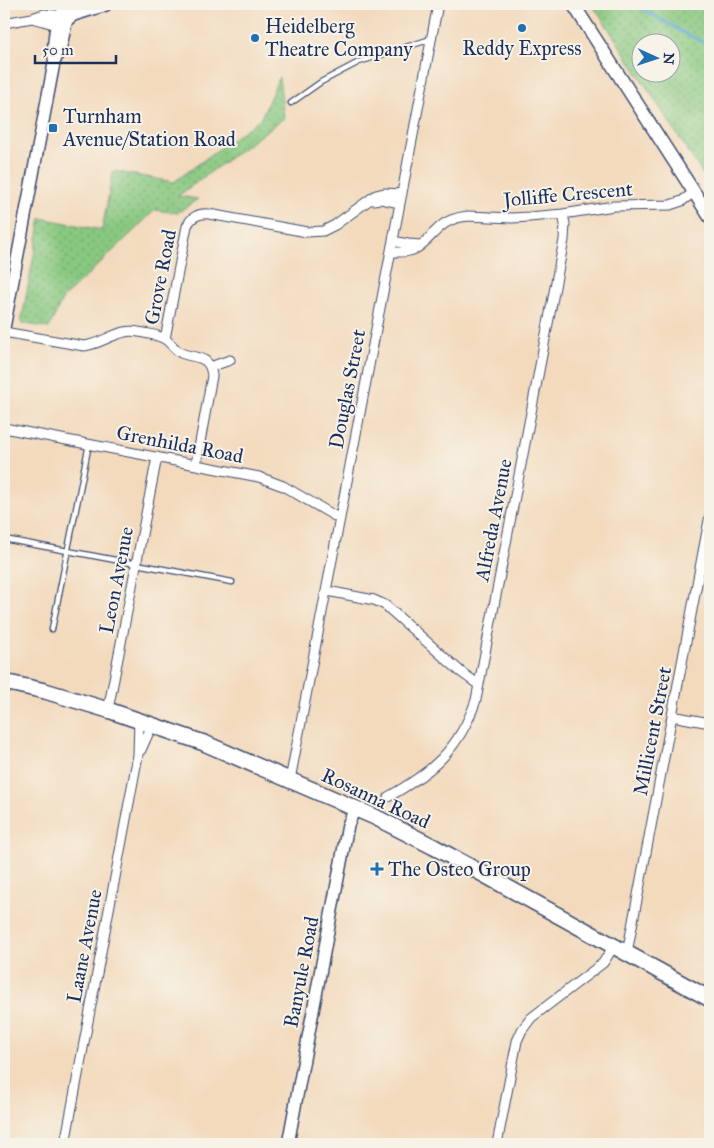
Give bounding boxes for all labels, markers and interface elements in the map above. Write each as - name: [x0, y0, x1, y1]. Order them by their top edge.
- place label: Heidelberg Theatre Company: [265, 14, 413, 61]
- marker: Reddy Express: [516, 22, 528, 34]
- scale bar: [35, 32, 116, 64]
- marker: Heidelberg Theatre Company: [249, 32, 261, 44]
- north arrow: [632, 32, 682, 82]
- place label: Reddy Express: [462, 36, 582, 60]
- text: 50 m: [42, 41, 74, 59]
- text: N: [660, 52, 677, 65]
- place label: Turnham Avenue/Station Road: [62, 104, 236, 151]
- marker: Turnham Avenue/Station Road: [47, 122, 59, 134]
- street label: Jolliffe Crescent: [500, 176, 634, 213]
- street label: Grove Road: [139, 227, 181, 327]
- street label: Douglas Street: [324, 327, 371, 451]
- street label: Grenhilda Road: [115, 420, 245, 468]
- street label: Alfreda Avenue: [469, 457, 517, 584]
- street label: Leon Avenue: [94, 524, 138, 636]
- street label: Millicent Street: [628, 664, 676, 798]
- street label: Rosanna Road: [318, 762, 434, 834]
- place label: The Osteo Group: [388, 857, 531, 881]
- marker: The Osteo Group: [370, 862, 384, 876]
- street label: Laane Avenue: [61, 887, 107, 1005]
- street label: Banyule Road: [278, 914, 324, 1030]

